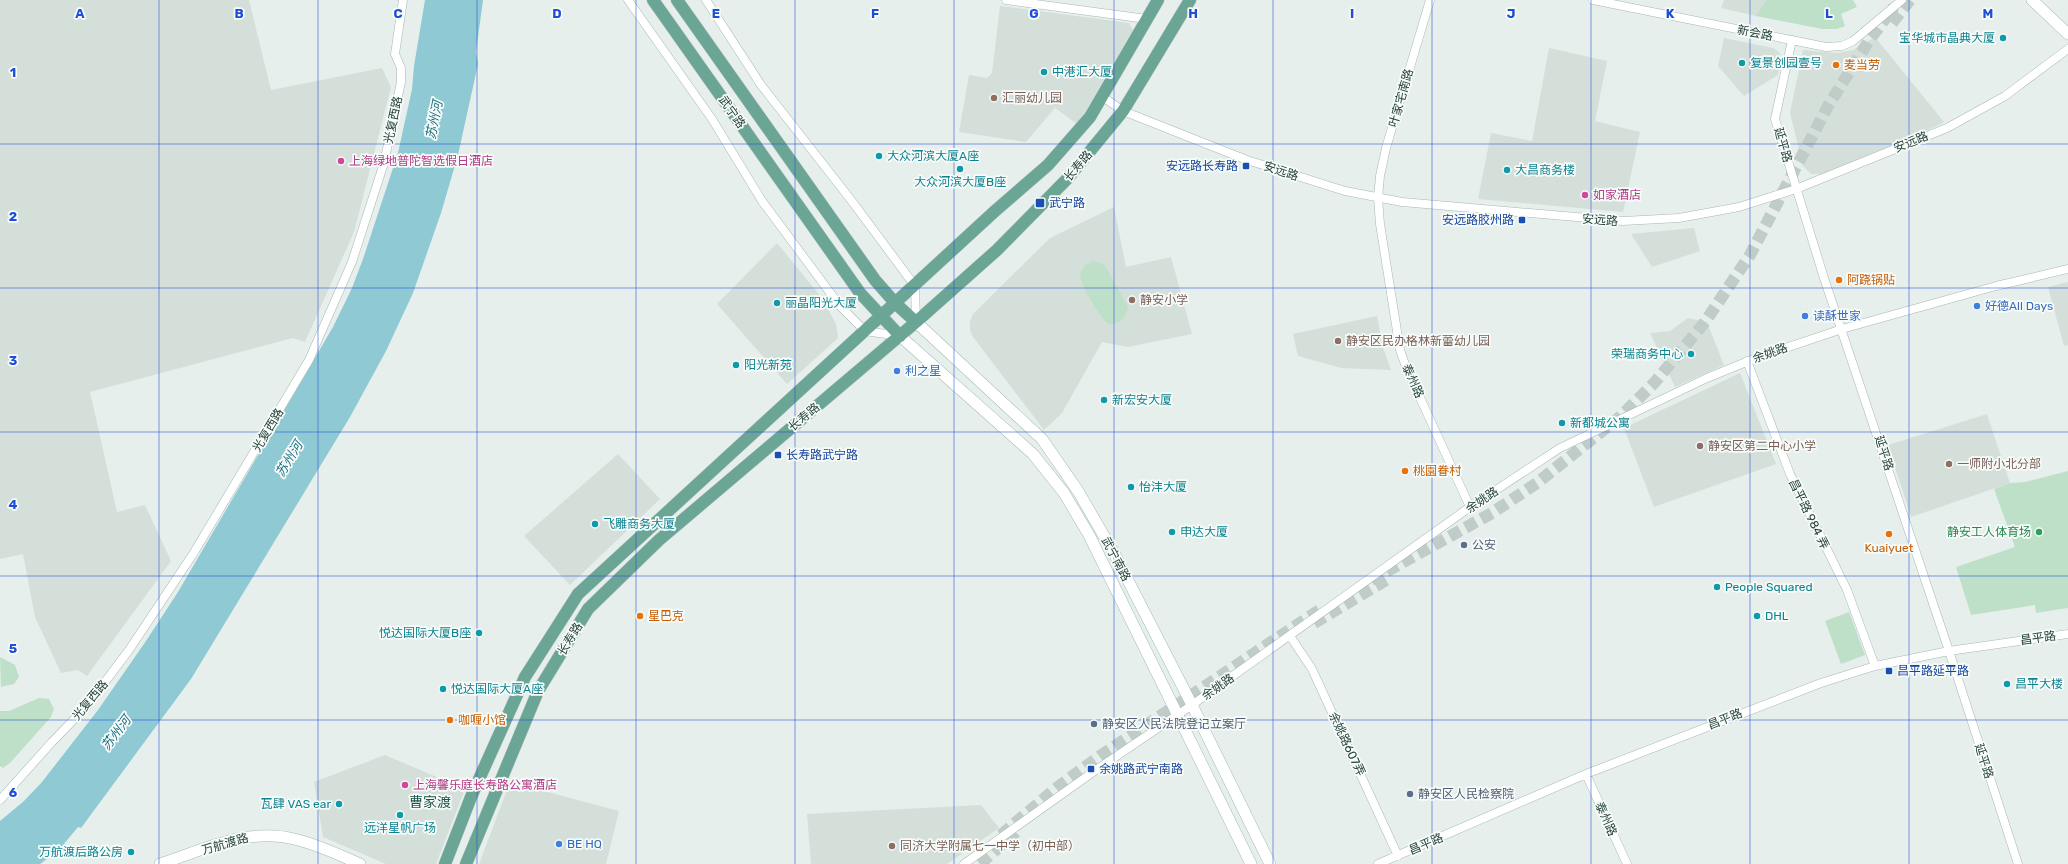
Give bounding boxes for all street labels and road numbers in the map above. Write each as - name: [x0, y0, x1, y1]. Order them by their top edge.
- street label: 新会路: [1736, 23, 1774, 43]
- street label: 叶家宅南路: [1386, 67, 1416, 129]
- street label: 武宁路: [716, 93, 748, 131]
- street label: 光复西路: [381, 95, 405, 145]
- street label: 延平路: [1771, 126, 1795, 164]
- street label: 安远路: [1892, 129, 1930, 155]
- street label: 长寿路: [1061, 148, 1095, 184]
- street label: 安远路: [1262, 159, 1300, 183]
- street label: 安远路: [1582, 212, 1618, 228]
- street label: 余姚路: [1751, 341, 1789, 365]
- street label: 泰州路: [1399, 362, 1427, 400]
- street label: 长寿路: [786, 400, 822, 434]
- street label: 光复西路: [250, 406, 286, 454]
- street label: 延平路: [1872, 434, 1896, 472]
- street label: 昌平路 984 弄: [1786, 477, 1832, 551]
- street label: 余姚路: [1463, 484, 1501, 516]
- street label: 武宁南路: [1099, 535, 1133, 583]
- street label: 长寿路: [555, 620, 585, 658]
- street label: 昌平路: [2019, 629, 2057, 647]
- street label: 余姚路: [1199, 671, 1237, 703]
- street label: 光复西路: [69, 677, 111, 723]
- street label: 昌平路: [1706, 706, 1744, 732]
- street label: 余姚路607弄: [1326, 710, 1368, 778]
- street label: 延平路: [1972, 742, 1996, 780]
- street label: 泰州路: [1592, 800, 1620, 838]
- street label: 万航渡路: [200, 831, 250, 857]
- street label: 昌平路: [1407, 831, 1445, 857]

